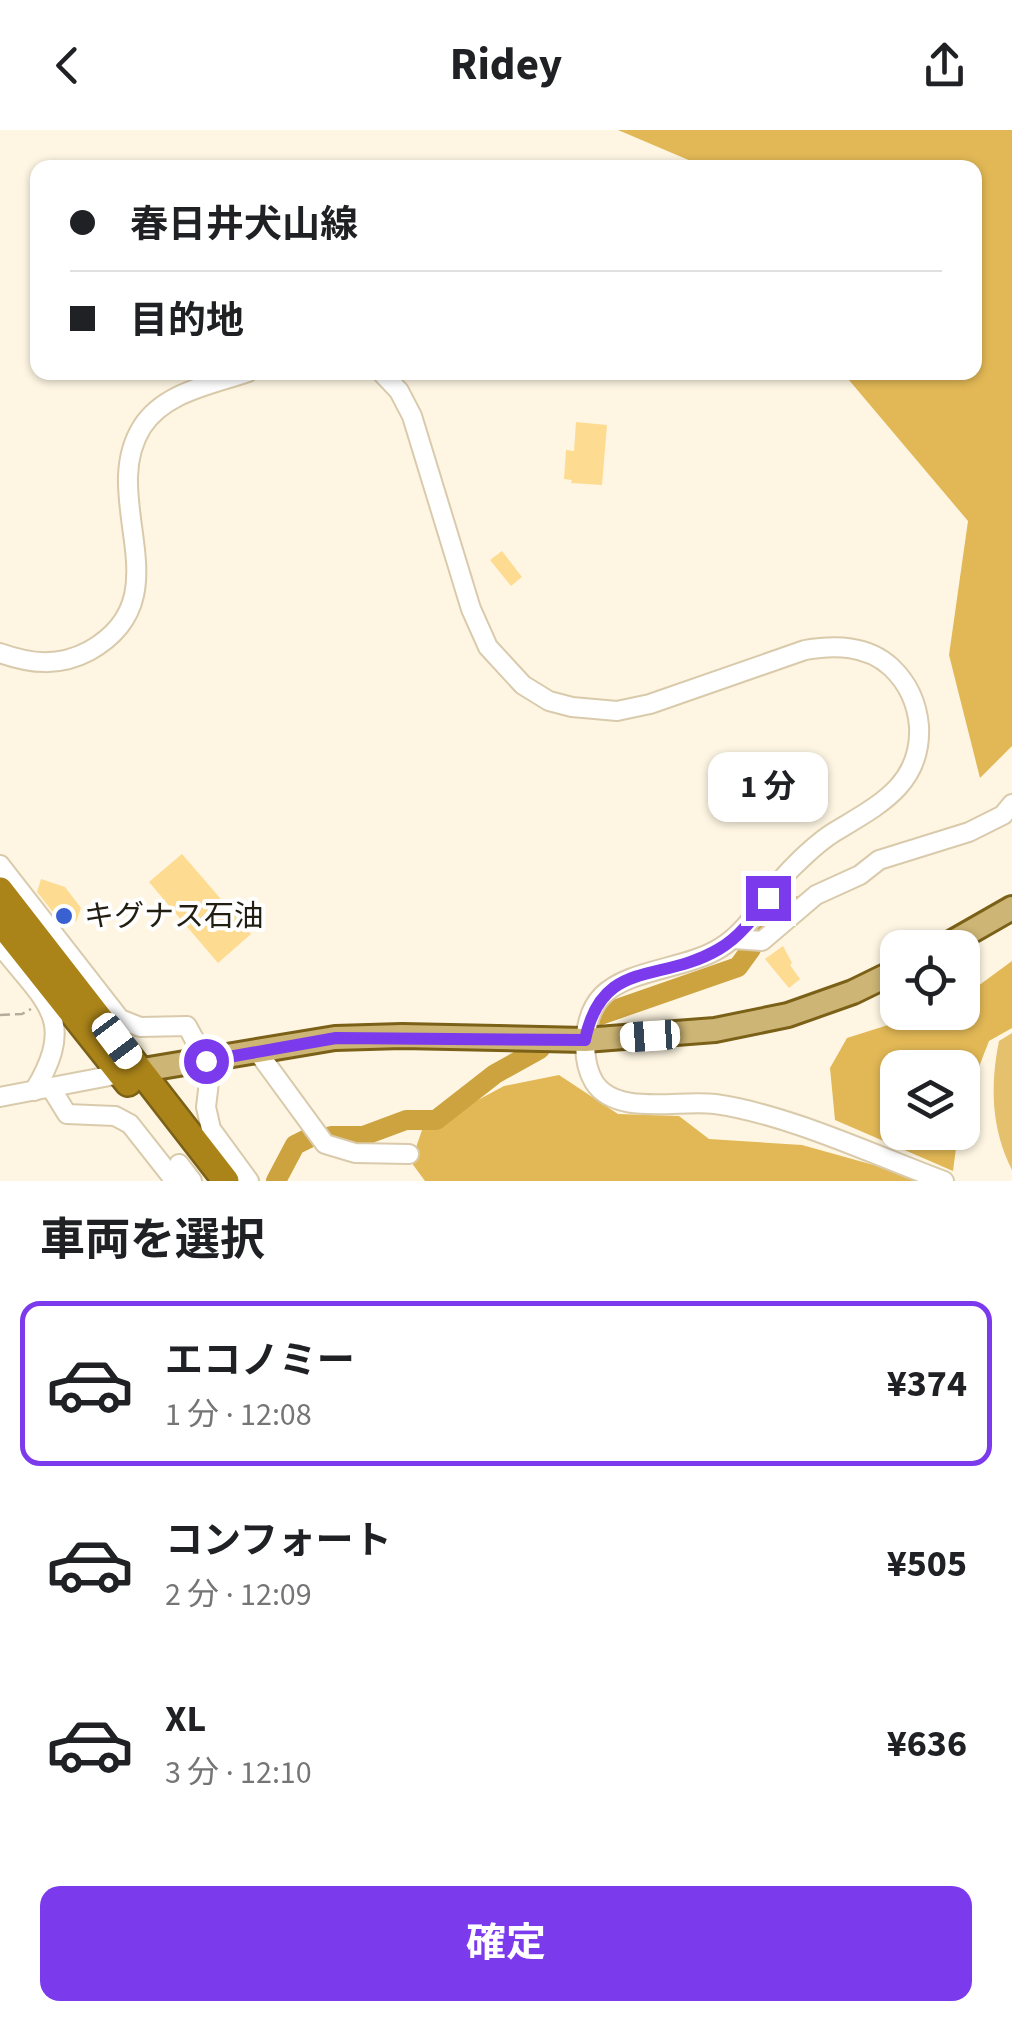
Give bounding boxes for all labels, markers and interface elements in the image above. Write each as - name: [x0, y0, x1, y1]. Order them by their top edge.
- text: Ridey: [450, 33, 562, 97]
- icon: back: [40, 38, 95, 93]
- icon: share: [917, 38, 972, 93]
- text: 春日井犬山線: [130, 198, 358, 252]
- text: 目的地: [130, 294, 244, 348]
- callout: 1 分: [708, 753, 828, 823]
- text: 1 分: [740, 764, 796, 810]
- route end: [746, 876, 791, 921]
- place label: キグナス石油: [84, 895, 264, 938]
- marker: キグナス石油: [53, 905, 75, 927]
- map controls: [880, 930, 980, 1150]
- button: locate: [880, 930, 980, 1030]
- car: [87, 1008, 147, 1074]
- car: [619, 1019, 681, 1053]
- route start: [184, 1039, 229, 1084]
- button: layers: [880, 1050, 980, 1150]
- text: 車両を選択: [40, 1209, 265, 1273]
- text: エコノミー: [165, 1334, 355, 1388]
- icon: car: [45, 1339, 135, 1429]
- text: ¥374: [887, 1357, 967, 1411]
- text: 1 分 · 12:08: [165, 1392, 312, 1438]
- text: コンフォート: [165, 1514, 392, 1568]
- icon: car: [45, 1519, 135, 1609]
- text: ¥505: [887, 1537, 967, 1591]
- text: 2 分 · 12:09: [165, 1572, 312, 1618]
- text: XL: [165, 1692, 206, 1746]
- icon: car: [45, 1699, 135, 1789]
- text: ¥636: [887, 1717, 967, 1771]
- text: 3 分 · 12:10: [165, 1750, 312, 1796]
- button: 確定: [40, 1886, 972, 2001]

